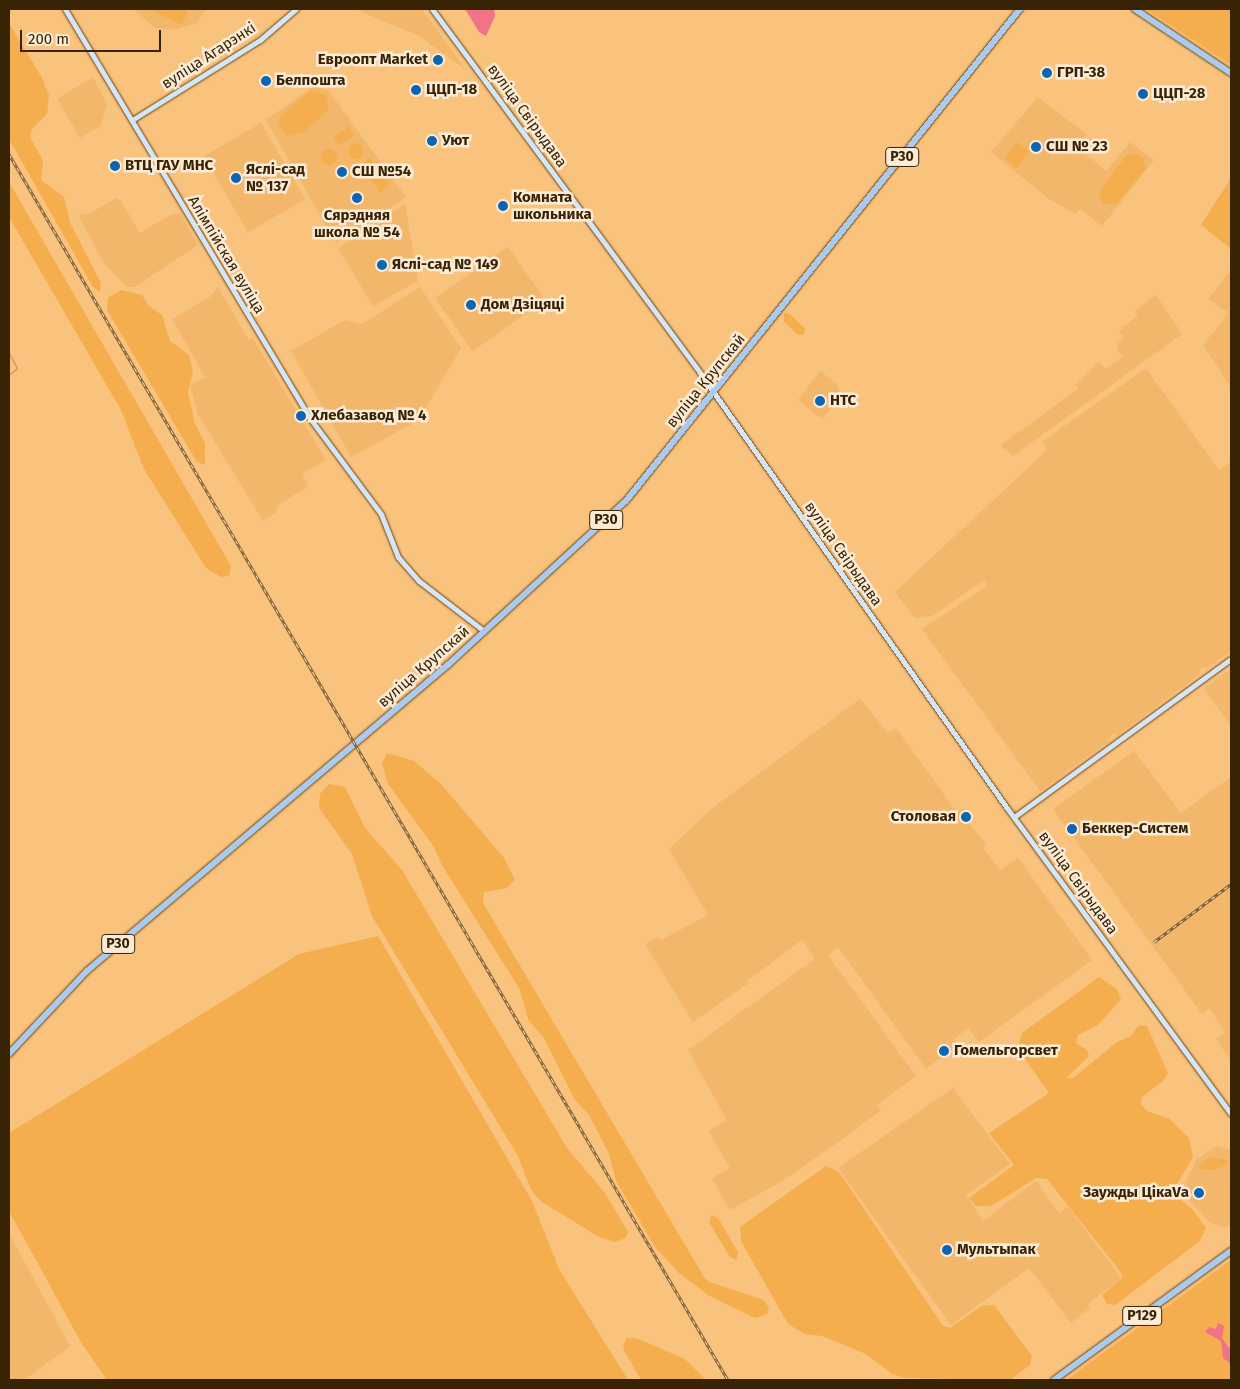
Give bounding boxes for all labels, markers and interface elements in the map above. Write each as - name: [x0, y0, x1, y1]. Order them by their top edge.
- street label: вуліца Агарэнкі: [159, 19, 259, 93]
- scale bar: [22, 20, 164, 52]
- text: 200 m: [28, 30, 69, 48]
- place label: Евроопт Market: [318, 51, 428, 69]
- marker: Евроопт Market: [432, 54, 444, 66]
- street label: вуліца Свірыдава: [484, 61, 570, 171]
- place label: ГРП-38: [1057, 64, 1105, 82]
- marker: ГРП-38: [1041, 67, 1053, 79]
- place label: Белпошта: [276, 72, 346, 90]
- marker: Белпошта: [260, 75, 272, 87]
- place label: ЦЦП-18: [426, 81, 477, 99]
- marker: ЦЦП-18: [410, 84, 422, 96]
- place label: ЦЦП-28: [1153, 85, 1205, 103]
- marker: ЦЦП-28: [1137, 88, 1149, 100]
- place label: Уют: [442, 132, 469, 150]
- marker: Уют: [426, 135, 438, 147]
- place label: СШ № 23: [1046, 138, 1108, 156]
- marker: СШ № 23: [1030, 141, 1042, 153]
- road number: Р30: [884, 146, 920, 168]
- place label: ВТЦ ГАУ МНС: [125, 157, 213, 175]
- marker: ВТЦ ГАУ МНС: [109, 160, 121, 172]
- place label: Яслі-сад № 137: [246, 160, 305, 195]
- place label: СШ №54: [352, 163, 411, 181]
- marker: СШ №54: [336, 166, 348, 178]
- marker: Яслі-сад № 137: [230, 172, 242, 184]
- place label: Комната школьника: [513, 188, 592, 223]
- marker: Сярэдняя школа № 54: [351, 192, 363, 204]
- street label: Алімпійская вуліца: [184, 193, 268, 317]
- marker: Комната школьника: [497, 200, 509, 212]
- place label: Сярэдняя школа № 54: [314, 206, 400, 241]
- place label: Яслі-сад № 149: [392, 256, 498, 274]
- marker: Яслі-сад № 149: [376, 259, 388, 271]
- place label: Дом Дзіцяці: [481, 296, 564, 314]
- marker: Дом Дзіцяці: [465, 299, 477, 311]
- street label: вуліца Крупскай: [663, 331, 749, 431]
- place label: НТС: [830, 392, 856, 410]
- marker: НТС: [814, 395, 826, 407]
- place label: Хлебазавод № 4: [311, 407, 426, 425]
- marker: Хлебазавод № 4: [295, 410, 307, 422]
- street label: вуліца Свірыдава: [800, 498, 886, 610]
- road number: Р30: [588, 508, 624, 532]
- street label: вуліца Крупскай: [375, 622, 473, 712]
- place label: Столовая: [891, 808, 956, 826]
- marker: Столовая: [960, 811, 972, 823]
- place label: Беккер-Систем: [1082, 820, 1188, 838]
- marker: Беккер-Систем: [1066, 823, 1078, 835]
- street label: вуліца Свірыдава: [1035, 828, 1121, 938]
- road number: Р30: [100, 932, 136, 956]
- place label: Гомельгорсвет: [954, 1042, 1058, 1060]
- marker: Гомельгорсвет: [938, 1045, 950, 1057]
- place label: Заужды ЦікаVа: [1083, 1184, 1189, 1202]
- marker: Заужды ЦікаVа: [1193, 1187, 1205, 1199]
- place label: Мультыпак: [957, 1241, 1036, 1259]
- marker: Мультыпак: [941, 1244, 953, 1256]
- road number: Р129: [1122, 1304, 1162, 1328]

